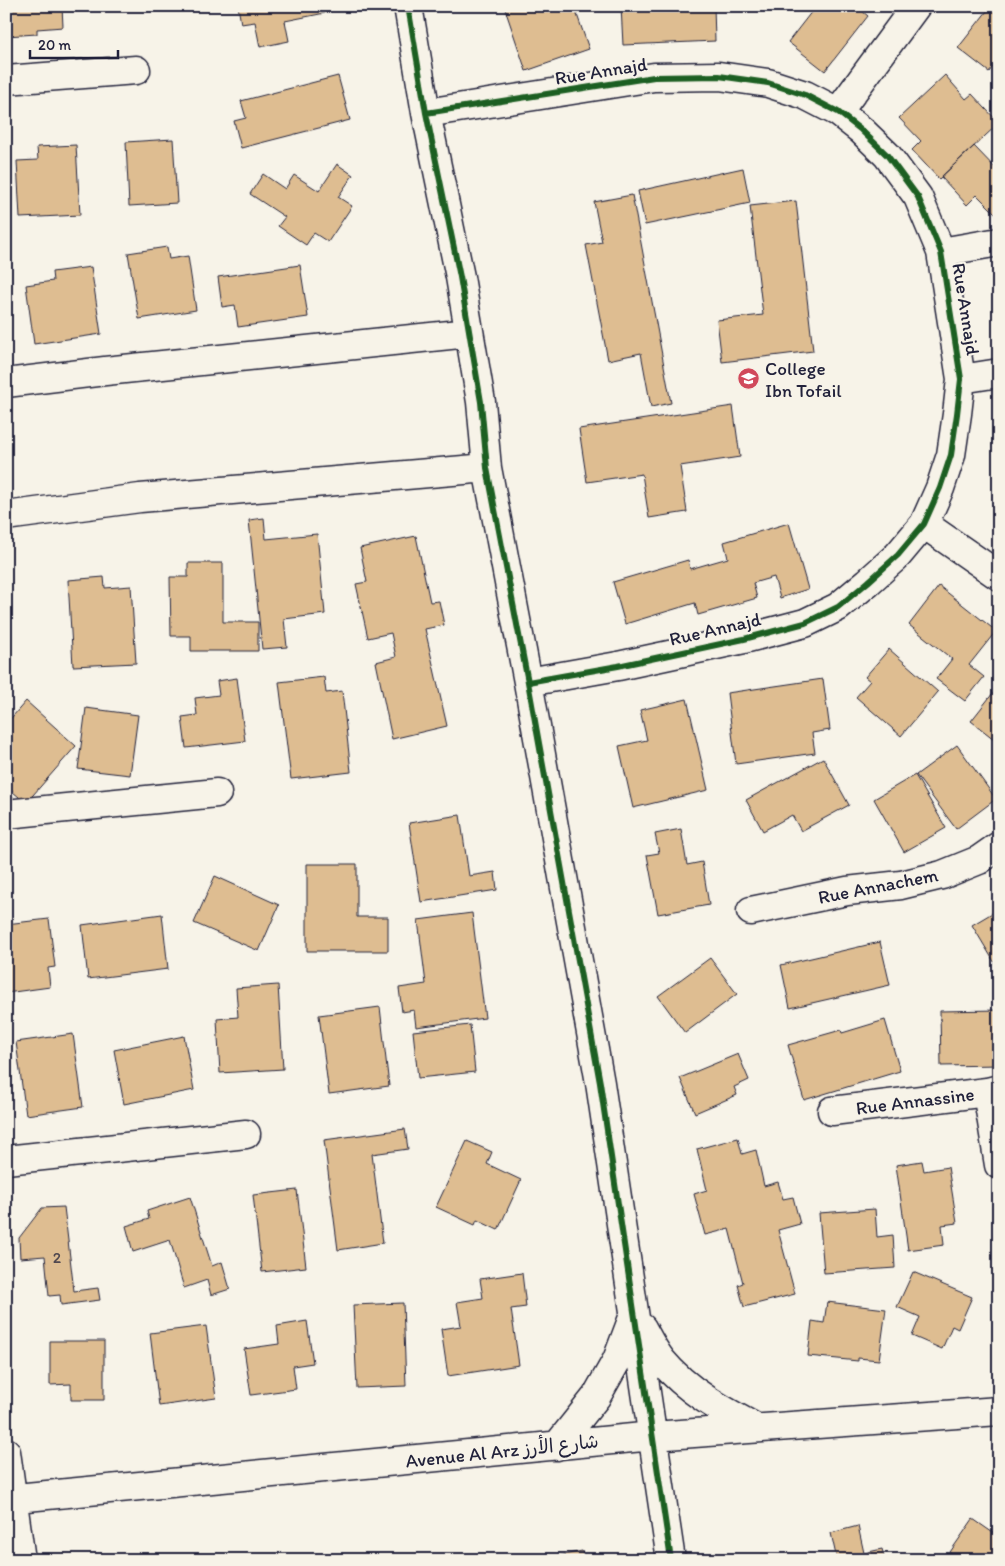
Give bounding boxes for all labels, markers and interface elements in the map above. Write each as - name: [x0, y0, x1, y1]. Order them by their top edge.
- scale bar: [30, 28, 118, 60]
- text: 20 m: [38, 36, 72, 54]
- street label: Rue Annajd: [553, 52, 649, 90]
- street label: Rue Annajd: [947, 261, 985, 357]
- place label: College Ibn Tofail: [765, 357, 842, 402]
- school or university icon: College Ibn Tofail: [737, 367, 761, 391]
- street label: Rue Annajd: [667, 607, 764, 651]
- street label: Rue Annachem: [816, 863, 941, 909]
- street label: Rue Annassine: [854, 1082, 976, 1120]
- house number: 2: [53, 1248, 62, 1267]
- street label: Avenue Al Arz شارع الأرز: [404, 1428, 600, 1475]

